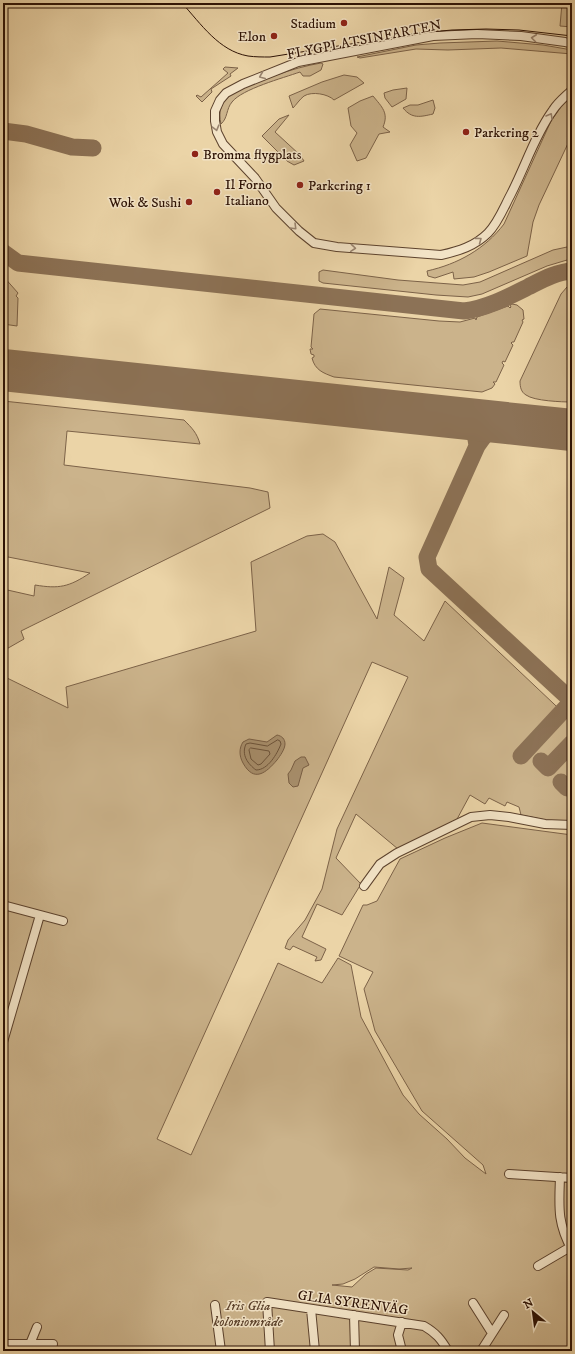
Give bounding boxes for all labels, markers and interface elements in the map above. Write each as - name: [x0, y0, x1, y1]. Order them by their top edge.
- place label: Stadium: [290, 15, 336, 33]
- street label: FLYGPLATSINFARTEN: [285, 16, 444, 64]
- marker: Stadium: [339, 18, 349, 28]
- place label: Elon: [238, 28, 267, 46]
- marker: Elon: [269, 31, 279, 41]
- one-way arrow: [531, 33, 537, 42]
- one-way arrow: [258, 71, 266, 79]
- one-way arrow: [545, 113, 552, 120]
- place label: Parkering 2: [474, 124, 539, 142]
- one-way arrow: [212, 125, 220, 131]
- marker: Parkering 2: [461, 127, 471, 137]
- place label: Bromma flygplats: [203, 146, 302, 164]
- marker: Bromma flygplats: [190, 149, 200, 159]
- place label: Il Forno Italiano: [225, 176, 272, 210]
- place label: Parkering 1: [308, 177, 371, 195]
- marker: Parkering 1: [295, 180, 305, 190]
- marker: Il Forno Italiano: [212, 187, 222, 197]
- place label: Wok & Sushi: [108, 194, 181, 212]
- marker: Wok & Sushi: [184, 197, 194, 207]
- one-way arrow: [289, 222, 297, 230]
- one-way arrow: [475, 238, 482, 245]
- one-way arrow: [350, 243, 356, 252]
- street label: GLIA SYRENVÄG: [296, 1286, 409, 1320]
- north arrow: [513, 1292, 553, 1332]
- text: N: [521, 1296, 536, 1312]
- park label: Iris Glia koloniområde: [212, 1297, 284, 1331]

